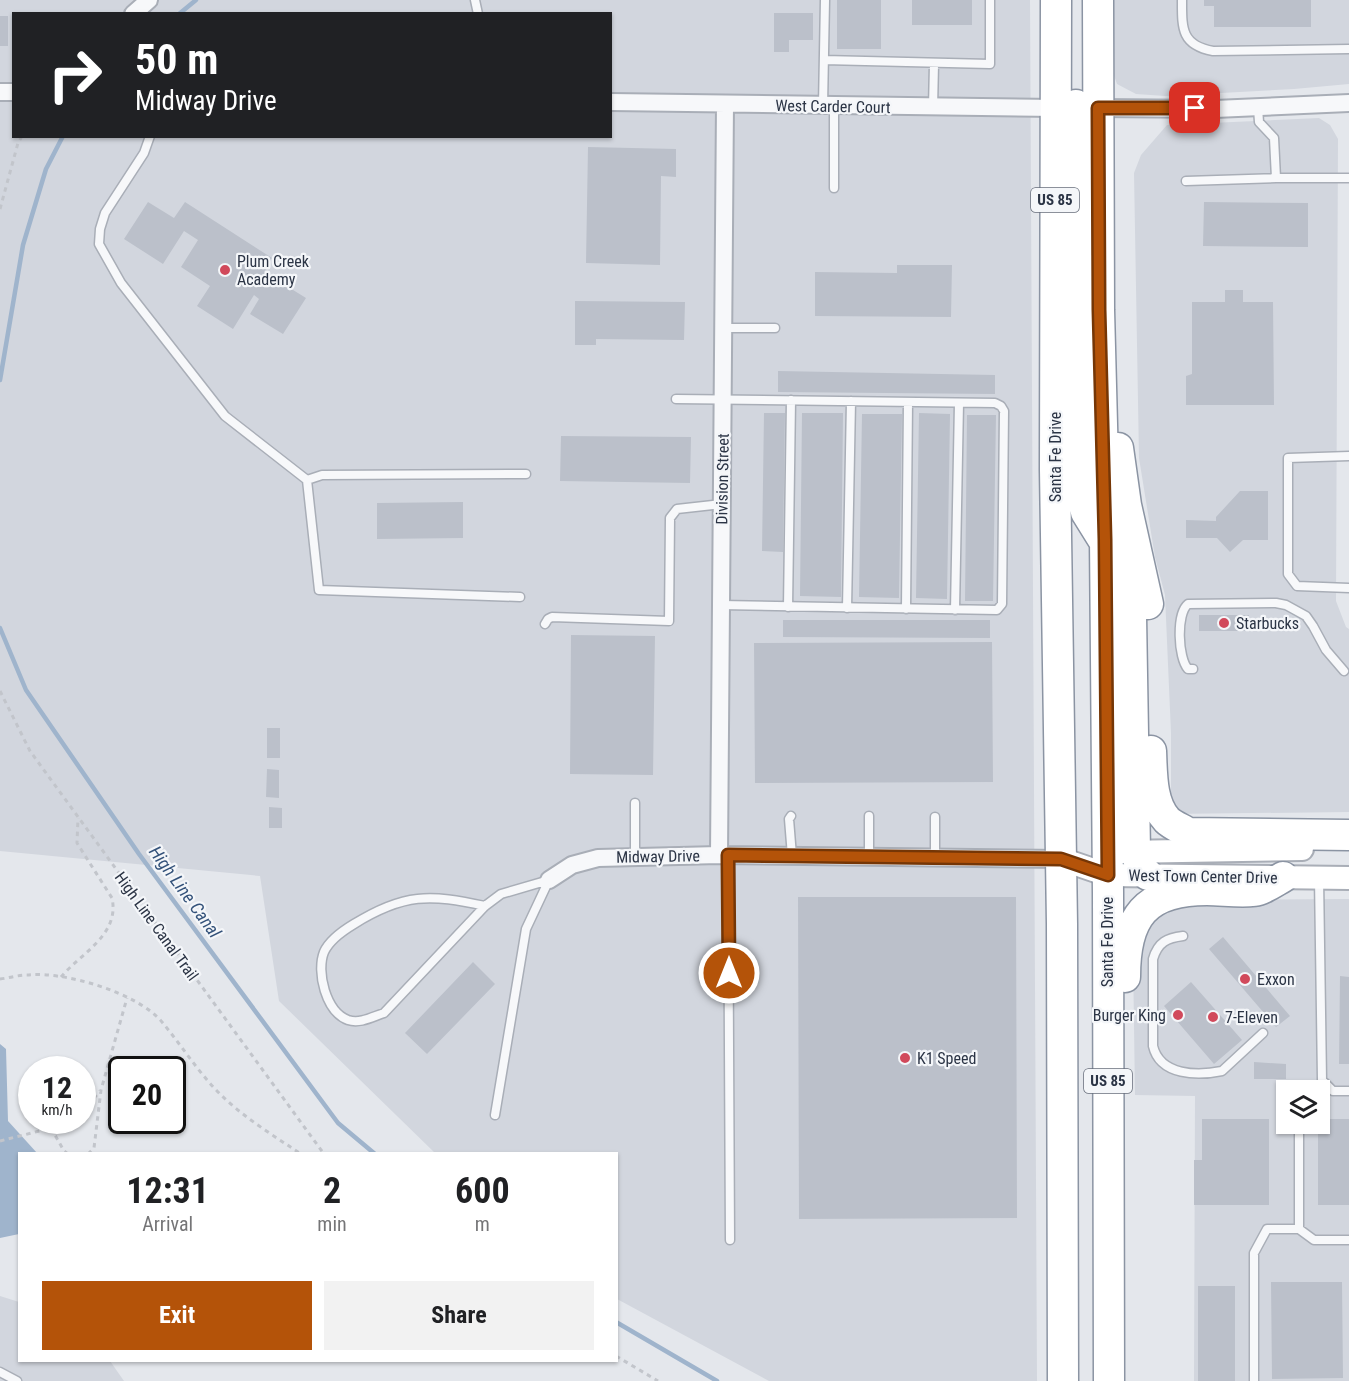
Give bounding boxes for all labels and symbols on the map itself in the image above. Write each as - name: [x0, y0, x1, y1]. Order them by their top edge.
- pin: [1169, 82, 1220, 133]
- street label: West Carder Court: [775, 96, 891, 117]
- road number: US 85: [1031, 188, 1079, 212]
- place label: Plum Creek Academy: [237, 252, 310, 289]
- marker: Plum Creek Academy: [218, 263, 232, 277]
- street label: Santa Fe Drive: [1046, 412, 1065, 502]
- street label: Division Street: [712, 433, 733, 525]
- place label: Starbucks: [1236, 614, 1299, 633]
- marker: Starbucks: [1217, 616, 1231, 630]
- water label: High Line Canal: [145, 842, 226, 942]
- street label: Midway Drive: [616, 846, 700, 867]
- street label: West Town Center Drive: [1128, 866, 1278, 887]
- street label: High Line Canal Trail: [111, 868, 202, 984]
- street label: Santa Fe Drive: [1098, 897, 1117, 987]
- position arrow: [697, 941, 761, 1005]
- place label: Exxon: [1257, 970, 1295, 989]
- marker: Exxon: [1238, 972, 1252, 986]
- place label: Burger King: [1093, 1006, 1166, 1025]
- marker: Burger King: [1171, 1008, 1185, 1022]
- place label: 7-Eleven: [1225, 1008, 1278, 1027]
- marker: 7-Eleven: [1206, 1010, 1220, 1024]
- place label: K1 Speed: [917, 1049, 976, 1068]
- marker: K1 Speed: [898, 1051, 912, 1065]
- speed limit sign: 20: [108, 1056, 186, 1134]
- road number: US 85: [1084, 1069, 1132, 1093]

